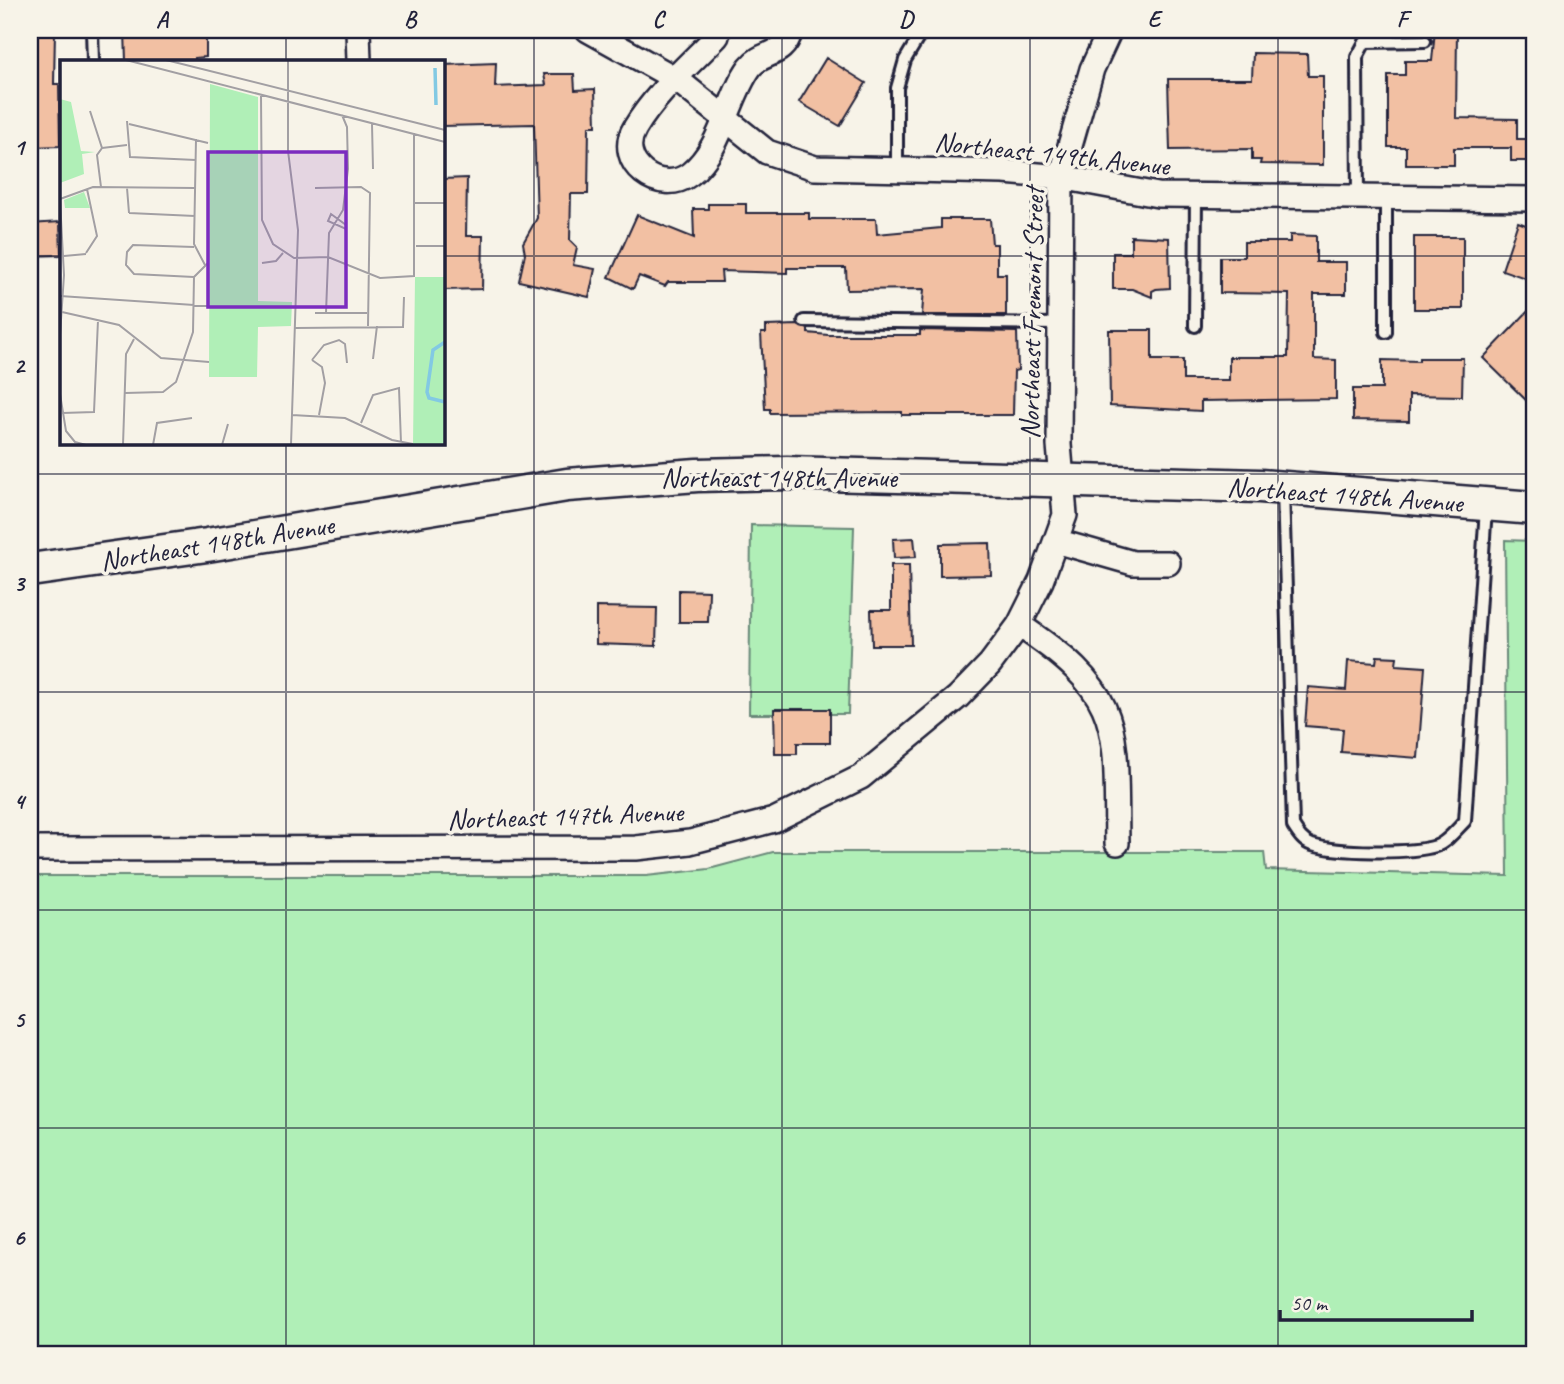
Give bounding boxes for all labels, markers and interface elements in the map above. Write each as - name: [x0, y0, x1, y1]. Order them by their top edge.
- text: A: [156, 5, 170, 34]
- text: B: [404, 5, 418, 34]
- text: C: [653, 5, 667, 34]
- text: D: [899, 5, 915, 34]
- text: E: [1148, 5, 1164, 34]
- text: F: [1397, 5, 1413, 34]
- inset map: [60, 60, 444, 444]
- street label: Northeast 149th Avenue: [933, 124, 1173, 183]
- text: 1: [14, 133, 27, 162]
- street label: Northeast Fremont Street: [1012, 183, 1051, 439]
- text: 2: [14, 351, 27, 380]
- street label: Northeast 148th Avenue: [661, 460, 899, 495]
- street label: Northeast 148th Avenue: [1226, 469, 1466, 520]
- street label: Northeast 148th Avenue: [98, 506, 338, 578]
- text: 3: [14, 569, 27, 598]
- text: 4: [14, 787, 27, 816]
- street label: Northeast 147th Avenue: [447, 794, 685, 837]
- text: 5: [14, 1005, 26, 1034]
- text: 6: [14, 1223, 27, 1252]
- scale bar: [1280, 1279, 1473, 1323]
- text: 50 m: [1291, 1290, 1329, 1316]

